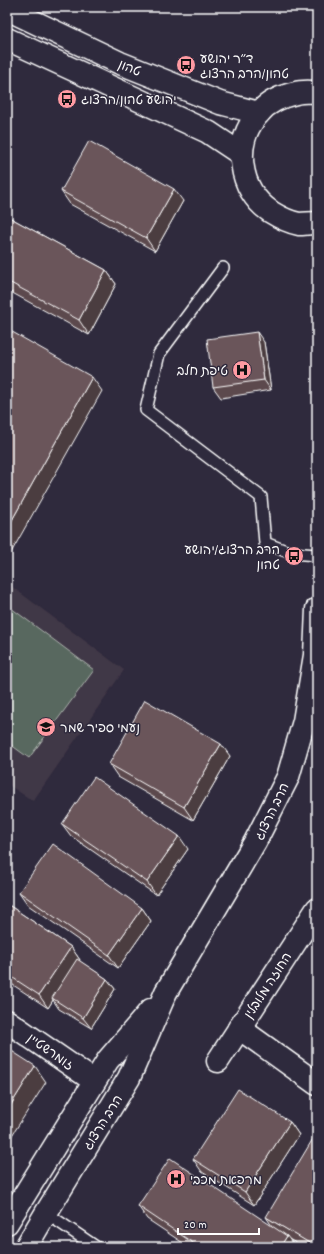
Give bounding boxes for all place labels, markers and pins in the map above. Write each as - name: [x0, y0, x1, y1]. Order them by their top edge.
- place label: ד״ר יהושע טהון/הרב הרצוג: [200, 51, 289, 85]
- bus stop icon: ד״ר יהושע טהון/הרב הרצוג: [175, 54, 197, 76]
- bus stop icon: יהושע טהון/הרצוג: [56, 88, 78, 110]
- place label: יהושע טהון/הרצוג: [81, 92, 176, 111]
- hospital icon: טיפת חלב: [231, 359, 253, 381]
- place label: טיפת חלב: [177, 363, 228, 382]
- place label: הרב הרצוג/יהושע טהון: [184, 542, 280, 576]
- bus stop icon: הרב הרצוג/יהושע טהון: [283, 545, 305, 567]
- school or university icon: נעמי ספיר שמר: [35, 716, 57, 738]
- place label: נעמי ספיר שמר: [60, 720, 140, 739]
- hospital icon: מרפאת מכבי: [165, 1168, 187, 1190]
- place label: מרפאת מכבי: [190, 1172, 262, 1191]

